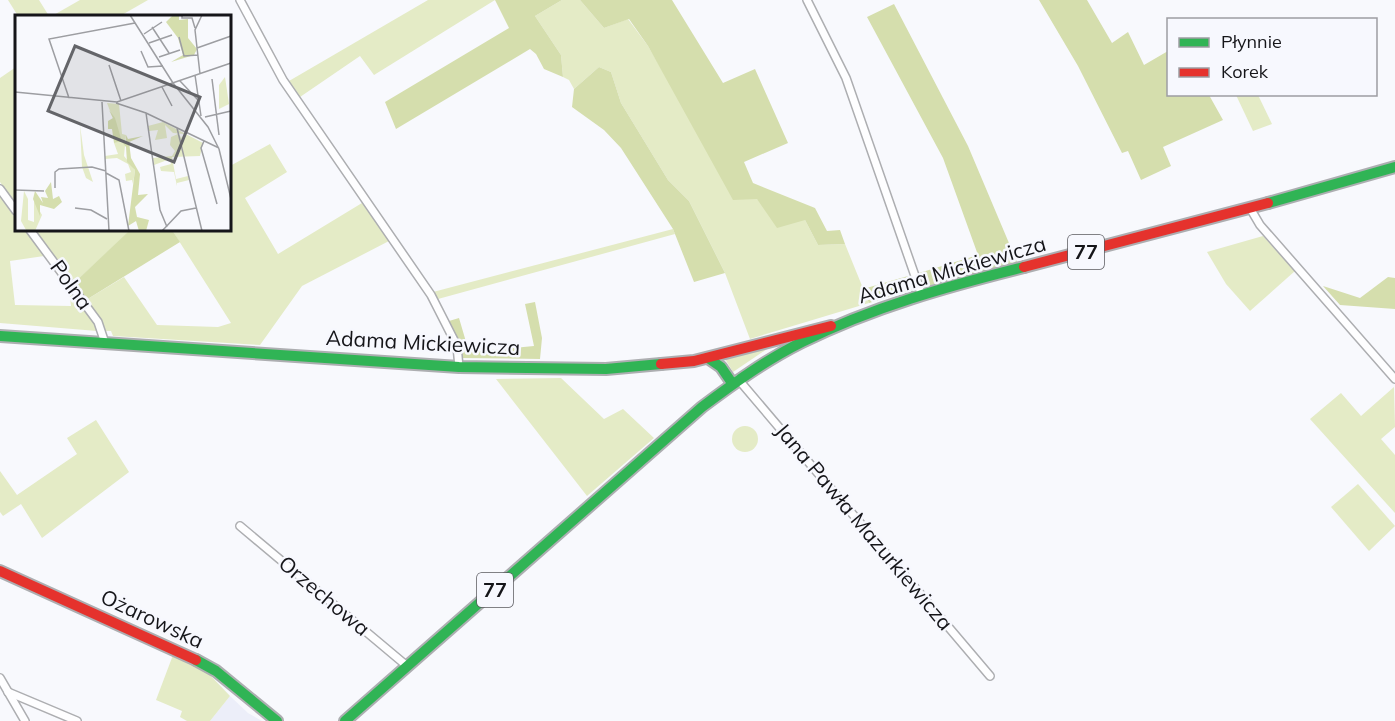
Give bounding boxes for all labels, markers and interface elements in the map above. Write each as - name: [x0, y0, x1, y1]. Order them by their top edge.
- inset map: [15, 15, 231, 231]
- legend: [1167, 18, 1377, 96]
- text: Płynnie: [1221, 30, 1282, 53]
- text: Korek: [1221, 60, 1269, 83]
- street label: Adama Mickiewicza: [855, 230, 1049, 308]
- road number: 77: [1068, 235, 1104, 269]
- street label: Polna: [45, 254, 99, 314]
- street label: Adama Mickiewicza: [325, 324, 521, 360]
- street label: Jana Pawła Mazurkiewicza: [771, 418, 959, 635]
- street label: Orzechowa: [274, 550, 376, 641]
- road number: 77: [477, 573, 513, 607]
- street label: Ożarowska: [97, 583, 208, 653]

